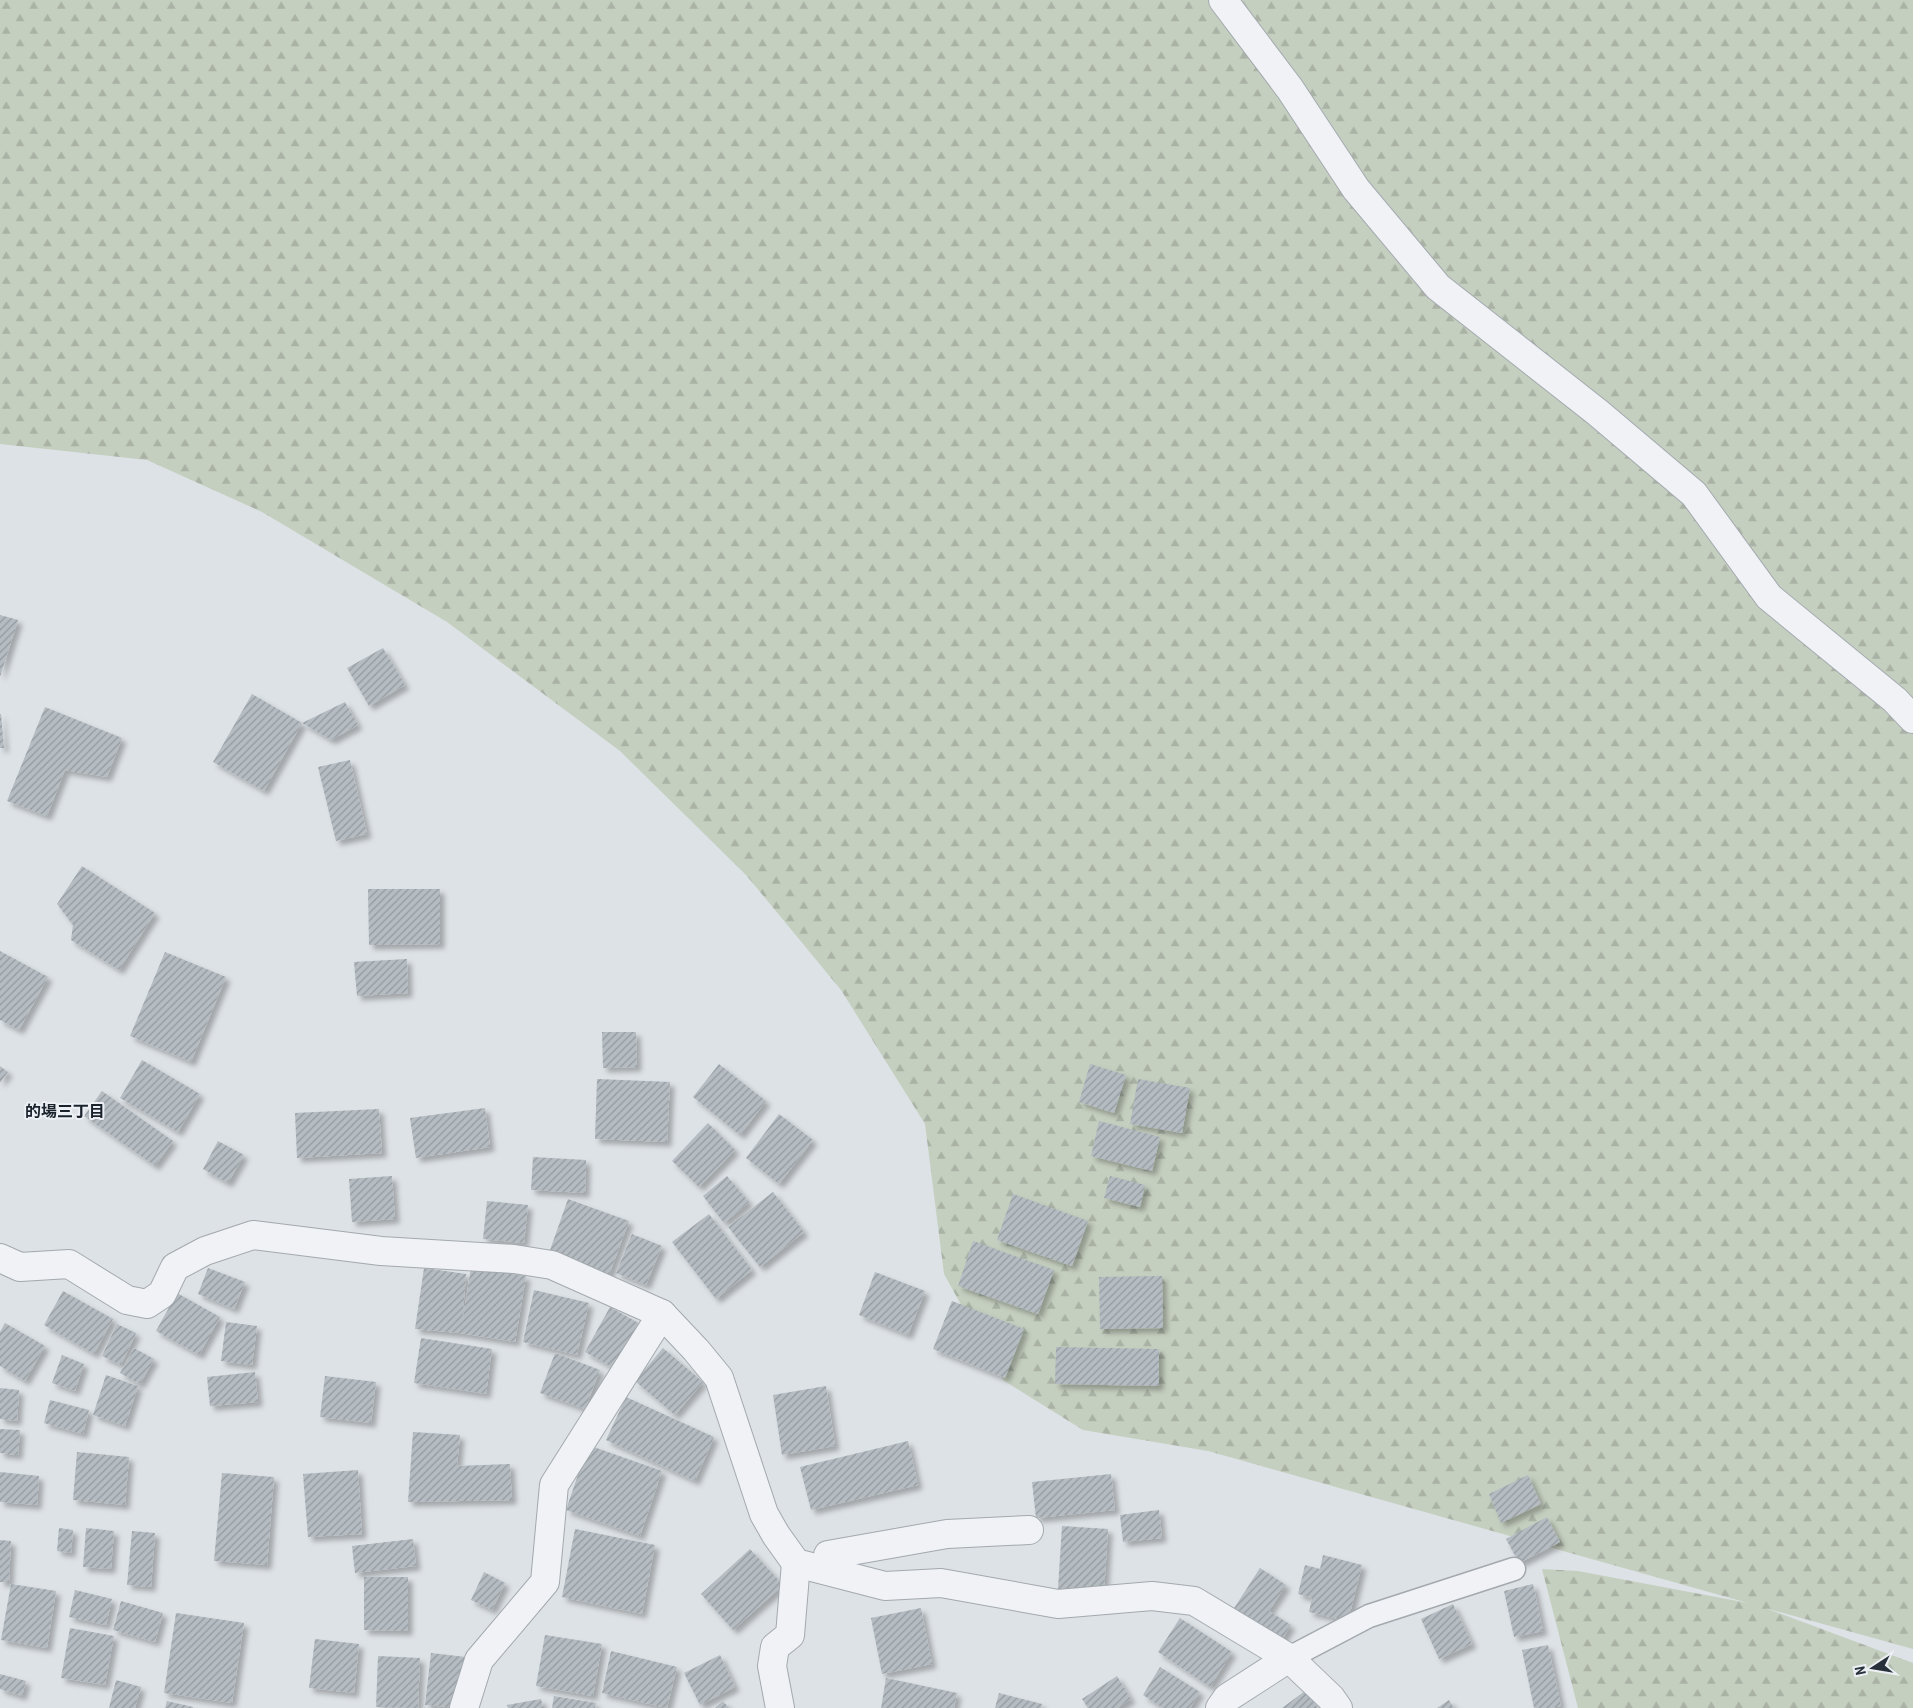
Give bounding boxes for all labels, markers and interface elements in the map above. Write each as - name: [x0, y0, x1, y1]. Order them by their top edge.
- district label: 的場三丁目: [25, 1102, 105, 1121]
- north arrow: [1848, 1643, 1898, 1693]
- text: N: [1852, 1665, 1869, 1677]

